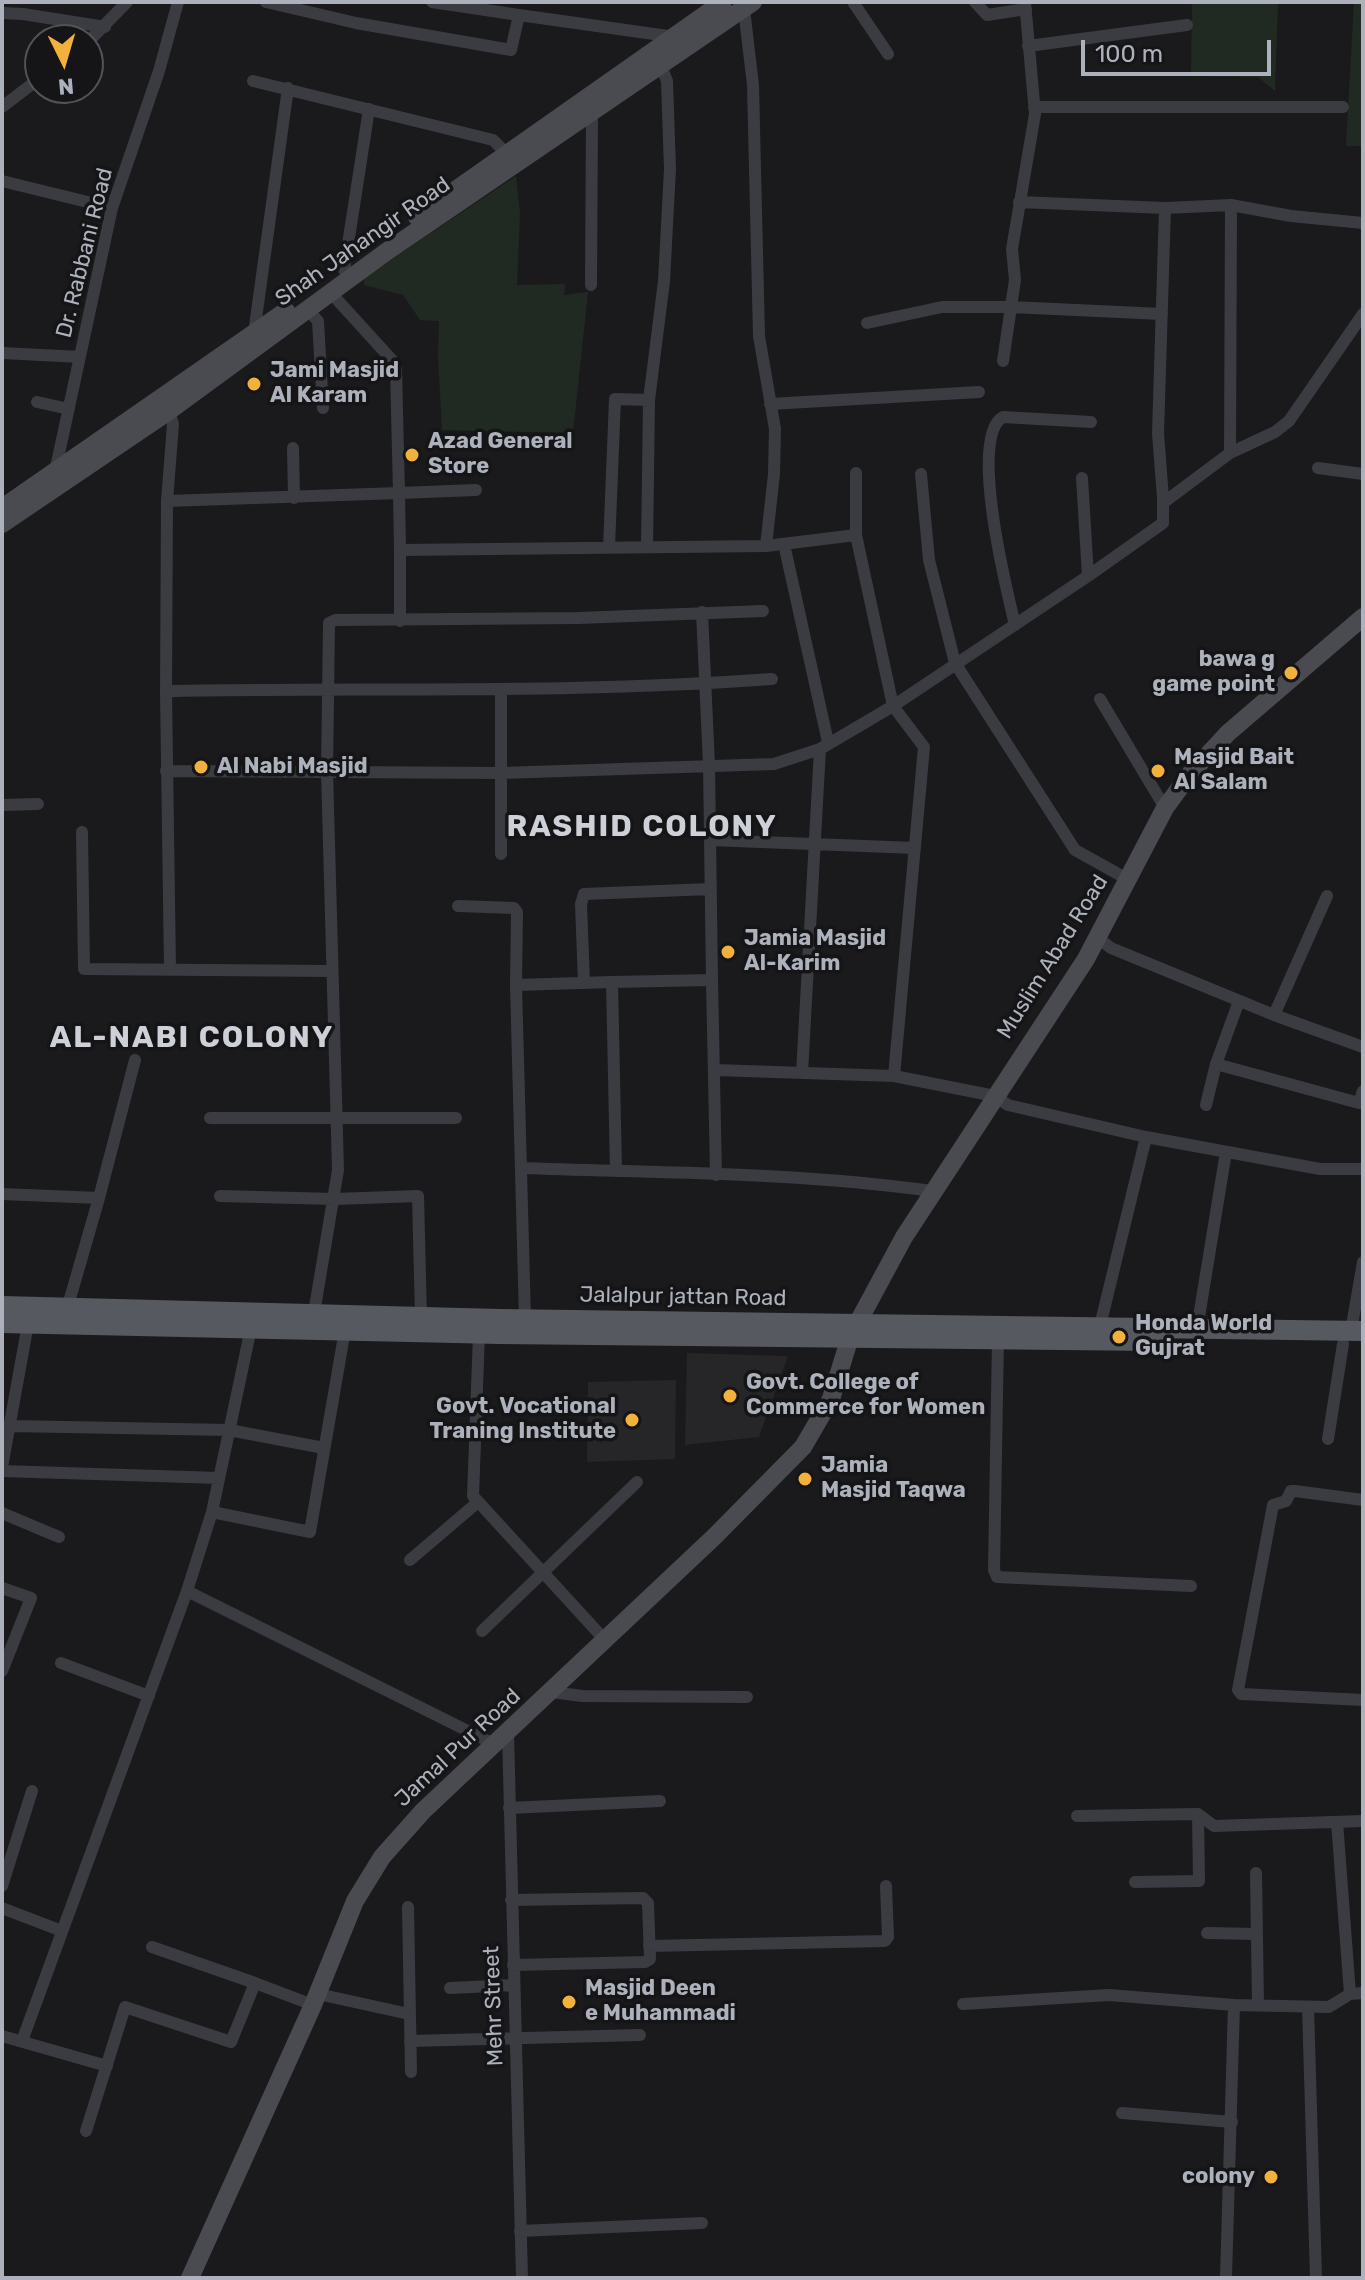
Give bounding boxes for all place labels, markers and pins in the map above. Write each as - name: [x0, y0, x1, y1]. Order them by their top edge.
- place label: Jami Masjid Al Karam: [270, 358, 399, 410]
- marker: Jami Masjid Al Karam: [245, 375, 263, 393]
- place label: Azad General Store: [428, 429, 573, 480]
- marker: Azad General Store: [403, 446, 421, 464]
- place label: bawa g game point: [1152, 647, 1275, 698]
- marker: bawa g game point: [1282, 664, 1300, 682]
- place label: Masjid Bait Al Salam: [1174, 745, 1294, 796]
- place label: Al Nabi Masjid: [217, 754, 368, 780]
- marker: Al Nabi Masjid: [192, 758, 210, 776]
- marker: Masjid Bait Al Salam: [1149, 762, 1167, 780]
- place label: Jamia Masjid Al-Karim: [744, 926, 886, 978]
- marker: Jamia Masjid Al-Karim: [719, 943, 737, 961]
- place label: Honda World Gujrat: [1135, 1311, 1272, 1362]
- marker: Honda World Gujrat: [1110, 1328, 1128, 1346]
- place label: Govt. College of Commerce for Women: [746, 1370, 985, 1422]
- marker: Govt. College of Commerce for Women: [721, 1387, 739, 1405]
- place label: Govt. Vocational Traning Institute: [430, 1394, 616, 1446]
- marker: Govt. Vocational Traning Institute: [623, 1411, 641, 1429]
- place label: Jamia Masjid Taqwa: [821, 1453, 966, 1504]
- marker: Jamia Masjid Taqwa: [796, 1470, 814, 1488]
- place label: Masjid Deen e Muhammadi: [585, 1976, 736, 2028]
- marker: Masjid Deen e Muhammadi: [560, 1993, 578, 2011]
- place label: colony: [1182, 2164, 1255, 2190]
- marker: colony: [1262, 2168, 1280, 2186]

